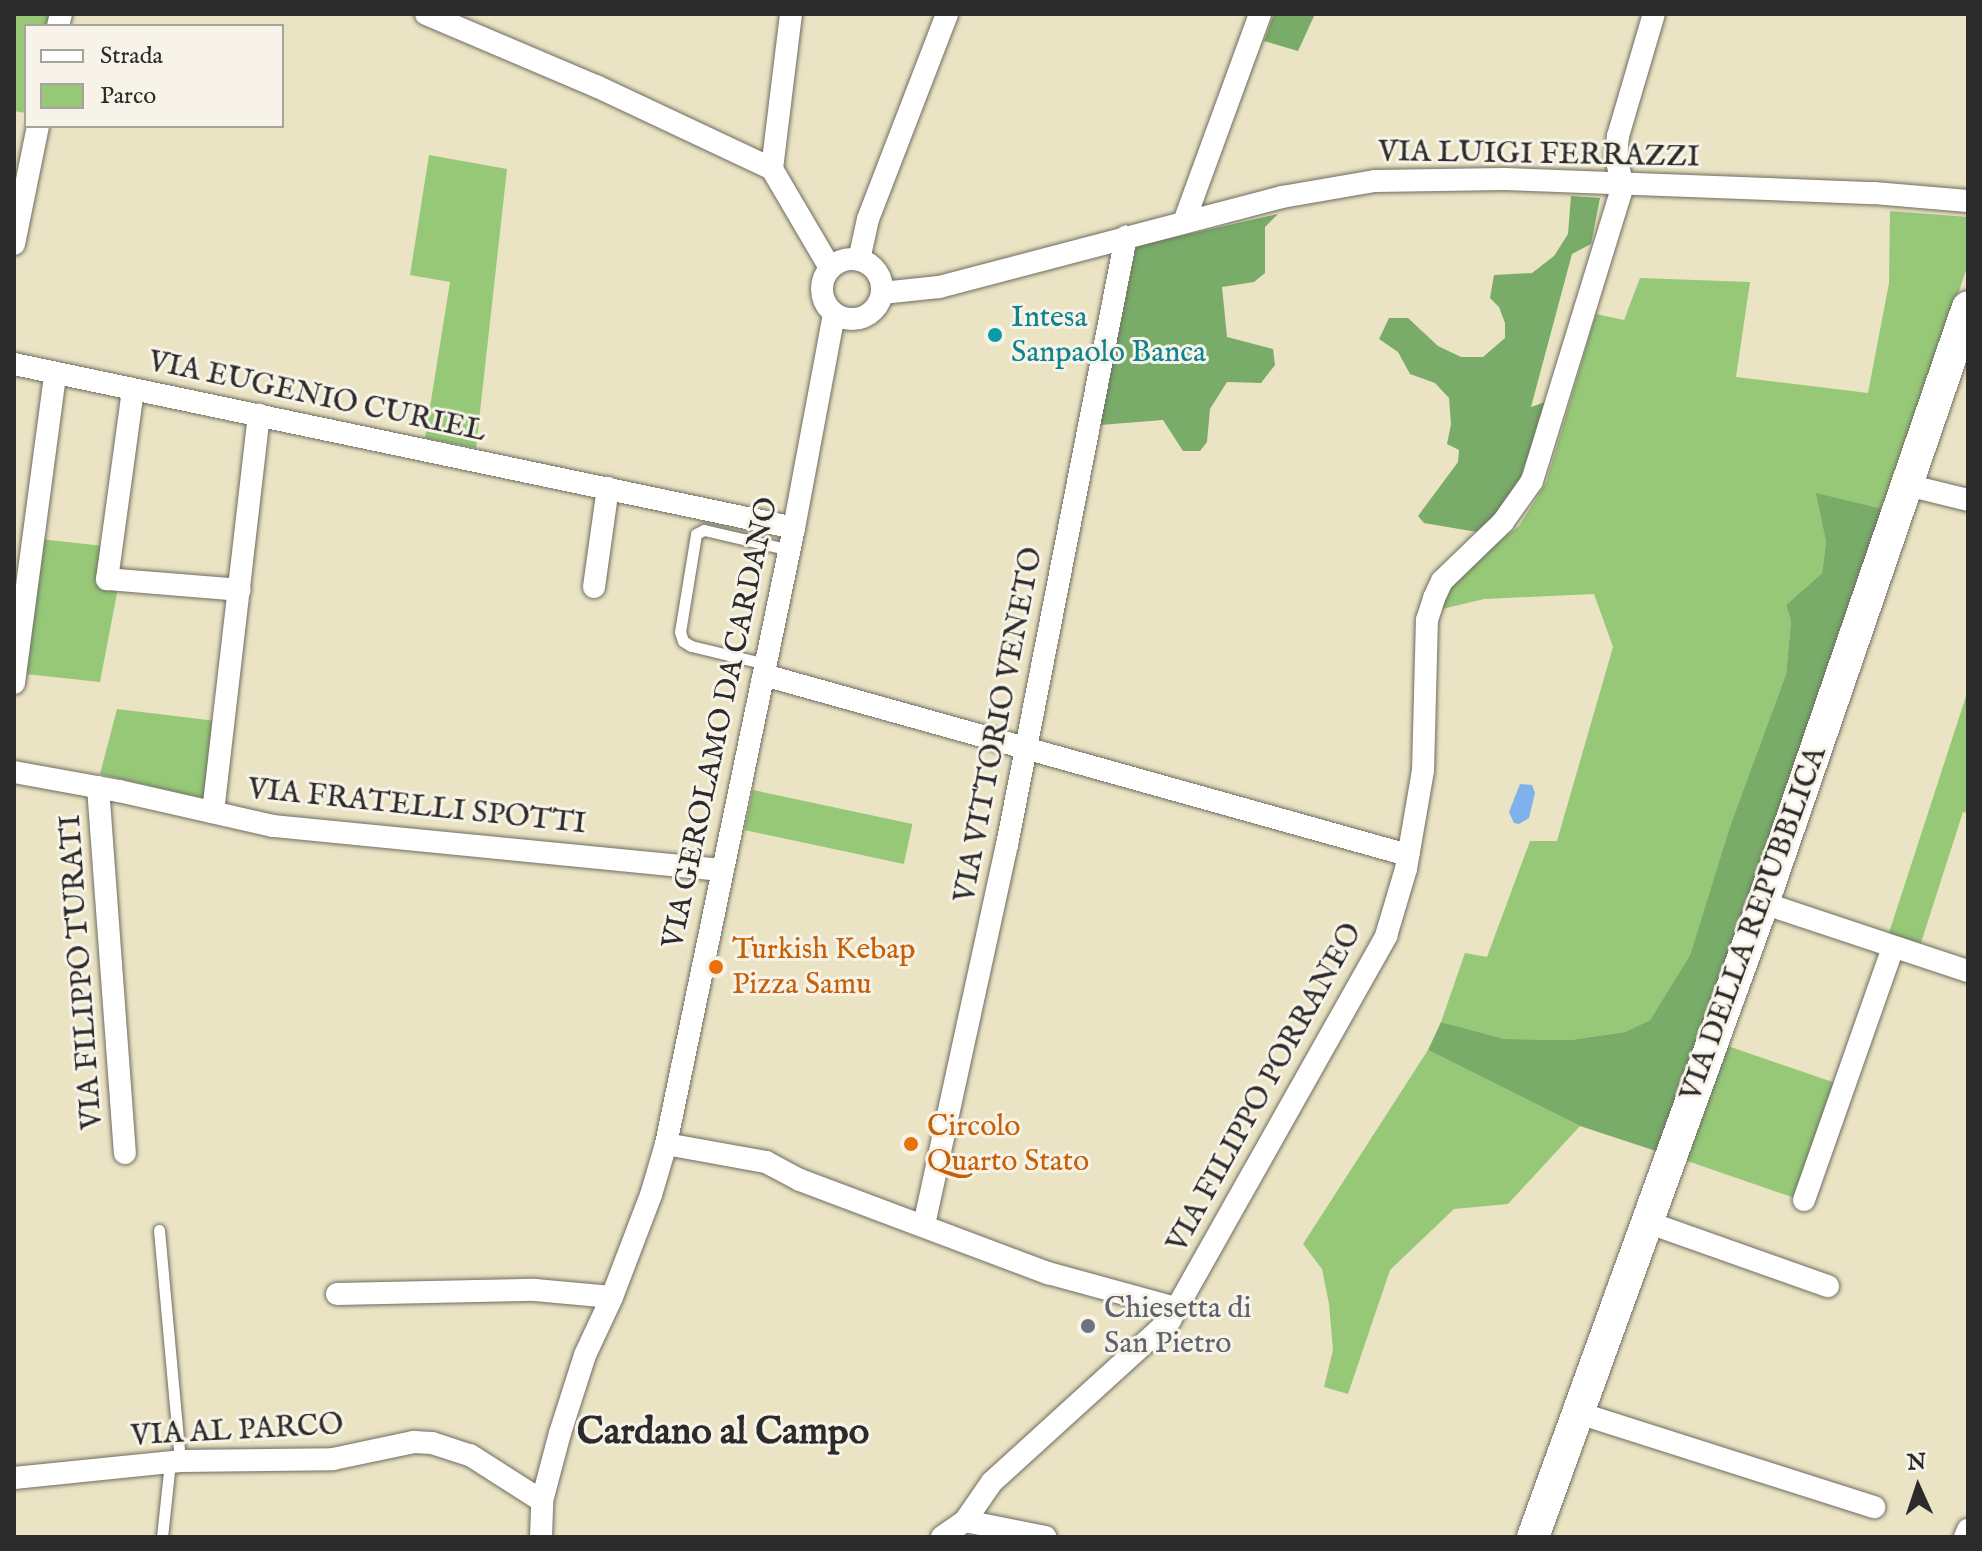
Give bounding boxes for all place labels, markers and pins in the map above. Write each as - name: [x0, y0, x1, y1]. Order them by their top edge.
- place label: Intesa Sanpaolo Banca: [1011, 300, 1206, 370]
- marker: Intesa Sanpaolo Banca: [986, 326, 1004, 344]
- place label: Turkish Kebap Pizza Samu: [732, 932, 916, 1002]
- marker: Turkish Kebap Pizza Samu: [707, 958, 725, 976]
- place label: Circolo Quarto Stato: [927, 1109, 1089, 1180]
- marker: Circolo Quarto Stato: [902, 1135, 920, 1153]
- place label: Chiesetta di San Pietro: [1104, 1291, 1252, 1362]
- marker: Chiesetta di San Pietro: [1079, 1317, 1097, 1335]

